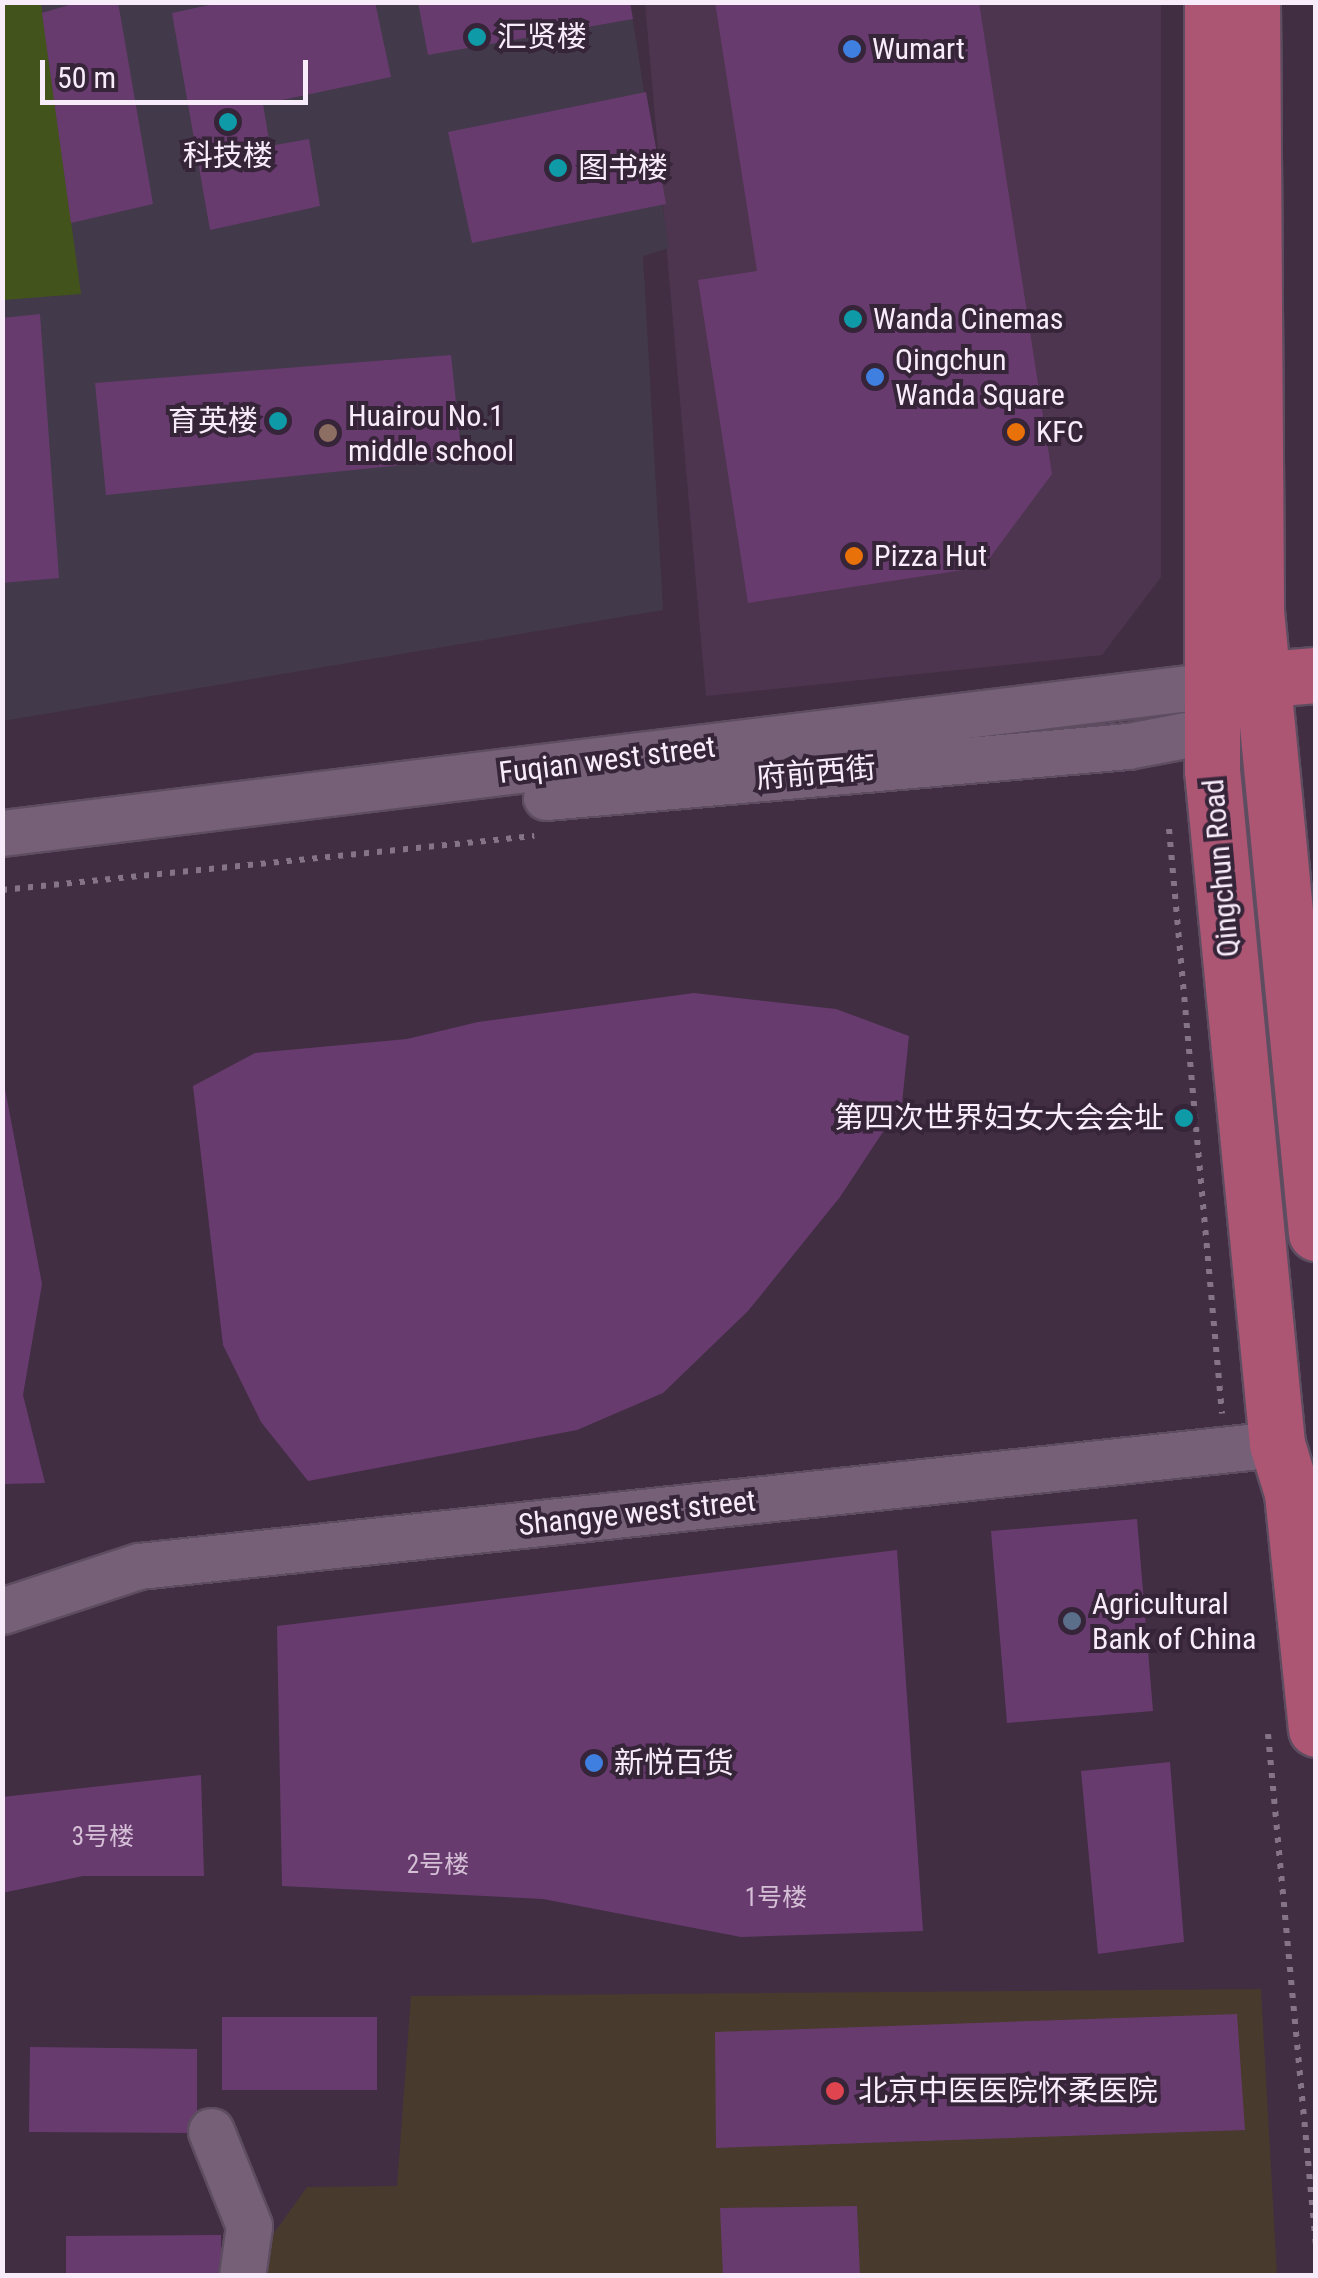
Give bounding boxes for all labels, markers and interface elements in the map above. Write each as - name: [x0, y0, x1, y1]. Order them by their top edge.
- place label: 汇贤楼: [497, 19, 587, 55]
- marker: 汇贤楼: [466, 26, 488, 48]
- place label: Wumart: [872, 31, 965, 67]
- marker: Wumart: [841, 38, 863, 60]
- scale bar: [45, 40, 312, 102]
- text: 50 m: [57, 60, 116, 95]
- marker: 科技楼: [217, 111, 239, 133]
- place label: 科技楼: [183, 138, 273, 174]
- place label: 图书楼: [578, 150, 668, 186]
- marker: 图书楼: [547, 157, 569, 179]
- place label: Wanda Cinemas: [873, 301, 1064, 337]
- marker: Wanda Cinemas: [842, 308, 864, 330]
- place label: Qingchun Wanda Square: [895, 342, 1065, 412]
- marker: Qingchun Wanda Square: [864, 366, 886, 388]
- place label: Huairou No.1 middle school: [348, 398, 514, 468]
- place label: 育英楼: [168, 403, 258, 439]
- marker: 育英楼: [267, 410, 289, 432]
- place label: KFC: [1036, 414, 1084, 450]
- marker: KFC: [1005, 421, 1027, 443]
- marker: Huairou No.1 middle school: [317, 422, 339, 444]
- place label: Pizza Hut: [874, 538, 987, 574]
- marker: Pizza Hut: [843, 545, 865, 567]
- street label: Fuqian west street: [497, 729, 717, 791]
- street label: 府前西街: [755, 750, 877, 796]
- street label: Qingchun Road: [1195, 777, 1247, 959]
- place label: 第四次世界妇女大会会址: [834, 1100, 1164, 1136]
- marker: 第四次世界妇女大会会址: [1173, 1107, 1195, 1129]
- street label: Shangye west street: [517, 1483, 757, 1543]
- place label: Agricultural Bank of China: [1092, 1586, 1256, 1656]
- marker: Agricultural Bank of China: [1061, 1610, 1083, 1632]
- place label: 新悦百货: [614, 1745, 734, 1781]
- marker: 新悦百货: [583, 1752, 605, 1774]
- house number: 3号楼: [72, 1822, 134, 1852]
- house number: 2号楼: [407, 1850, 469, 1880]
- house number: 1号楼: [745, 1883, 807, 1913]
- place label: 北京中医医院怀柔医院: [858, 2073, 1158, 2109]
- marker: 北京中医医院怀柔医院: [822, 2078, 848, 2104]

